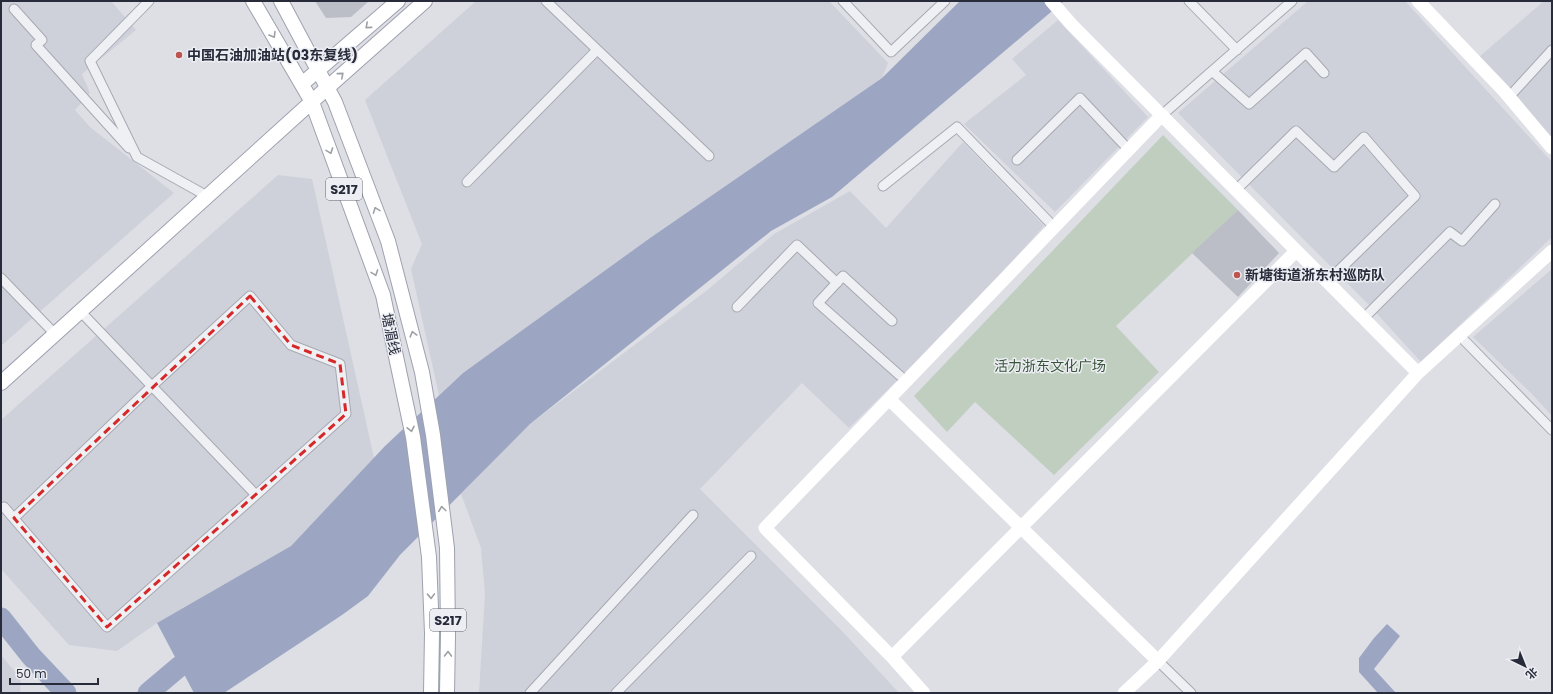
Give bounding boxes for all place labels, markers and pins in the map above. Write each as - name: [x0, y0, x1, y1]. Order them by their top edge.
- place label: 中国石油加油站(03东复线): [187, 45, 358, 65]
- marker: 中国石油加油站(03东复线): [174, 50, 184, 60]
- place label: 新塘街道浙东村巡防队: [1245, 265, 1385, 285]
- marker: 新塘街道浙东村巡防队: [1232, 270, 1242, 280]

